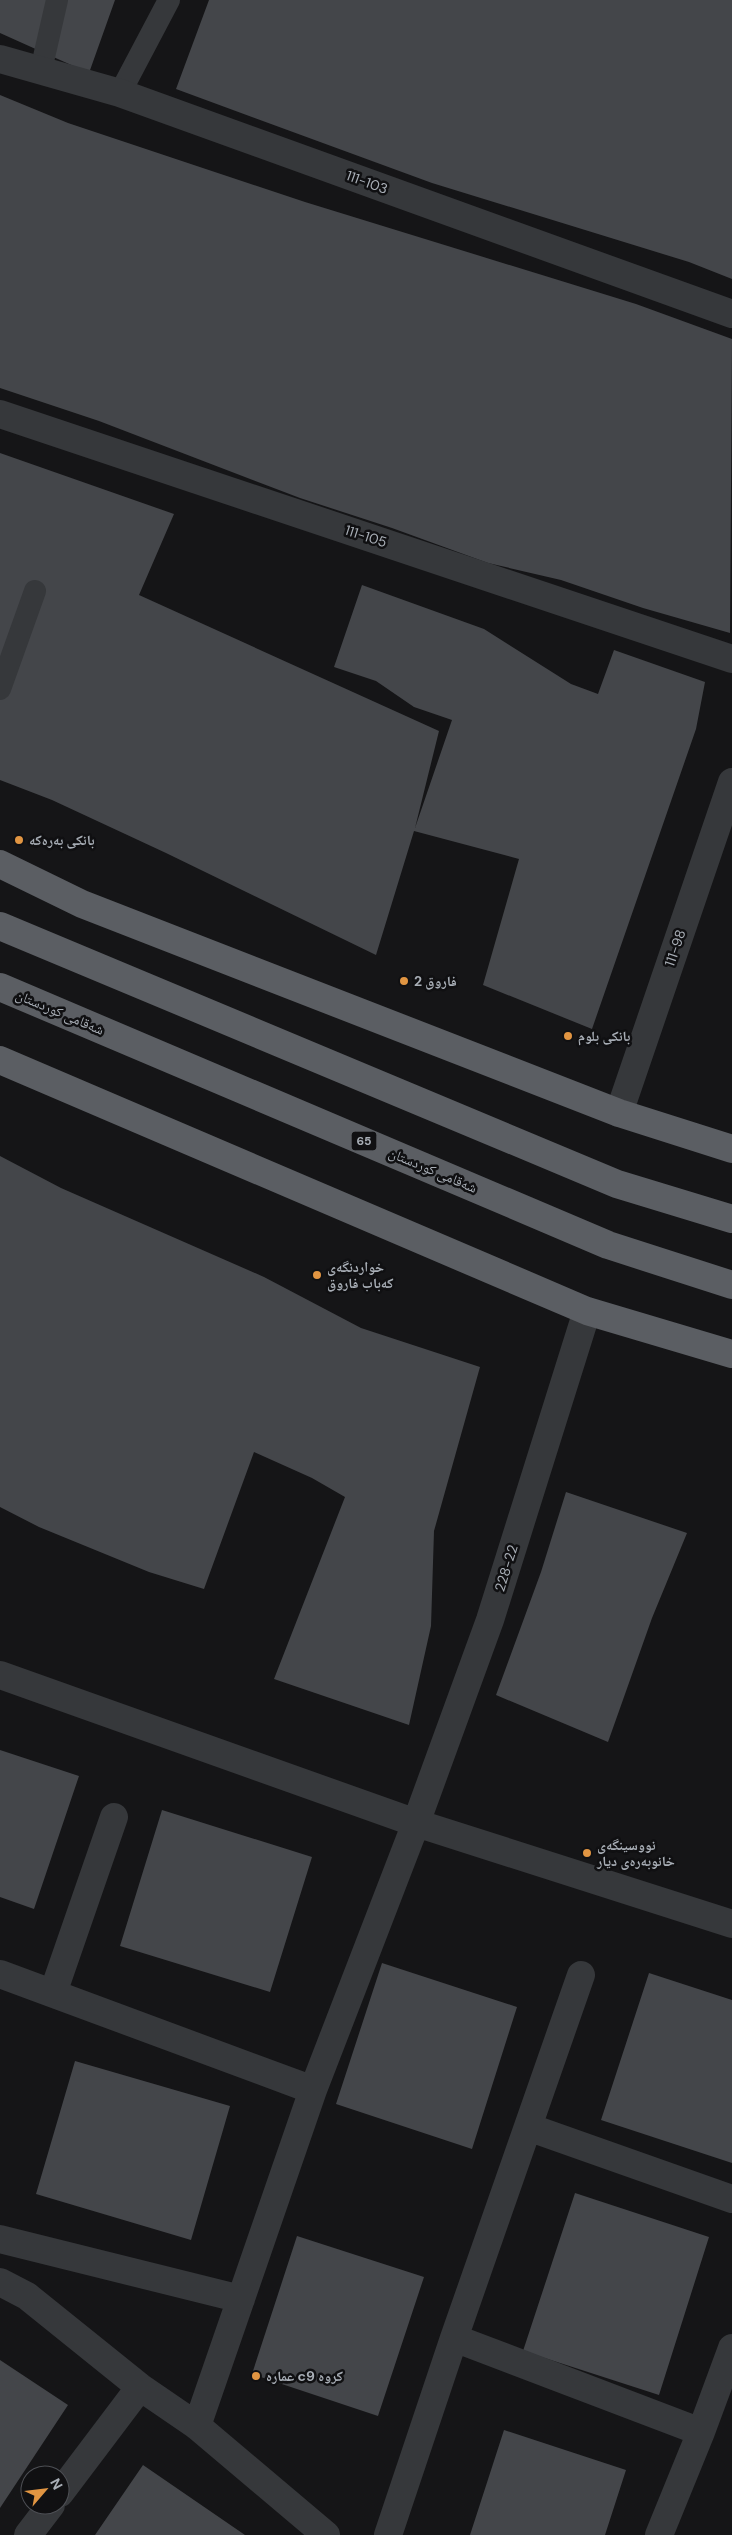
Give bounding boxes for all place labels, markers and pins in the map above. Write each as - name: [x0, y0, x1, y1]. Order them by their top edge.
- place label: بانکی بەرەکە: [29, 831, 95, 849]
- marker: بانکی بەرەکە: [13, 834, 25, 846]
- place label: فاروق 2: [414, 972, 457, 990]
- marker: فاروق 2: [398, 975, 410, 987]
- place label: بانکی بلوم: [578, 1027, 631, 1046]
- marker: بانکی بلوم: [562, 1030, 574, 1042]
- place label: خواردنگەی کەباب فاروق: [327, 1258, 394, 1292]
- marker: خواردنگەی کەباب فاروق: [311, 1269, 323, 1281]
- place label: نووسینگەی خانوبەرەی دیار: [596, 1836, 675, 1870]
- marker: نووسینگەی خانوبەرەی دیار: [581, 1847, 593, 1859]
- place label: عماره c9 كروه: [266, 2367, 343, 2385]
- marker: عماره c9 كروه: [250, 2370, 262, 2382]

